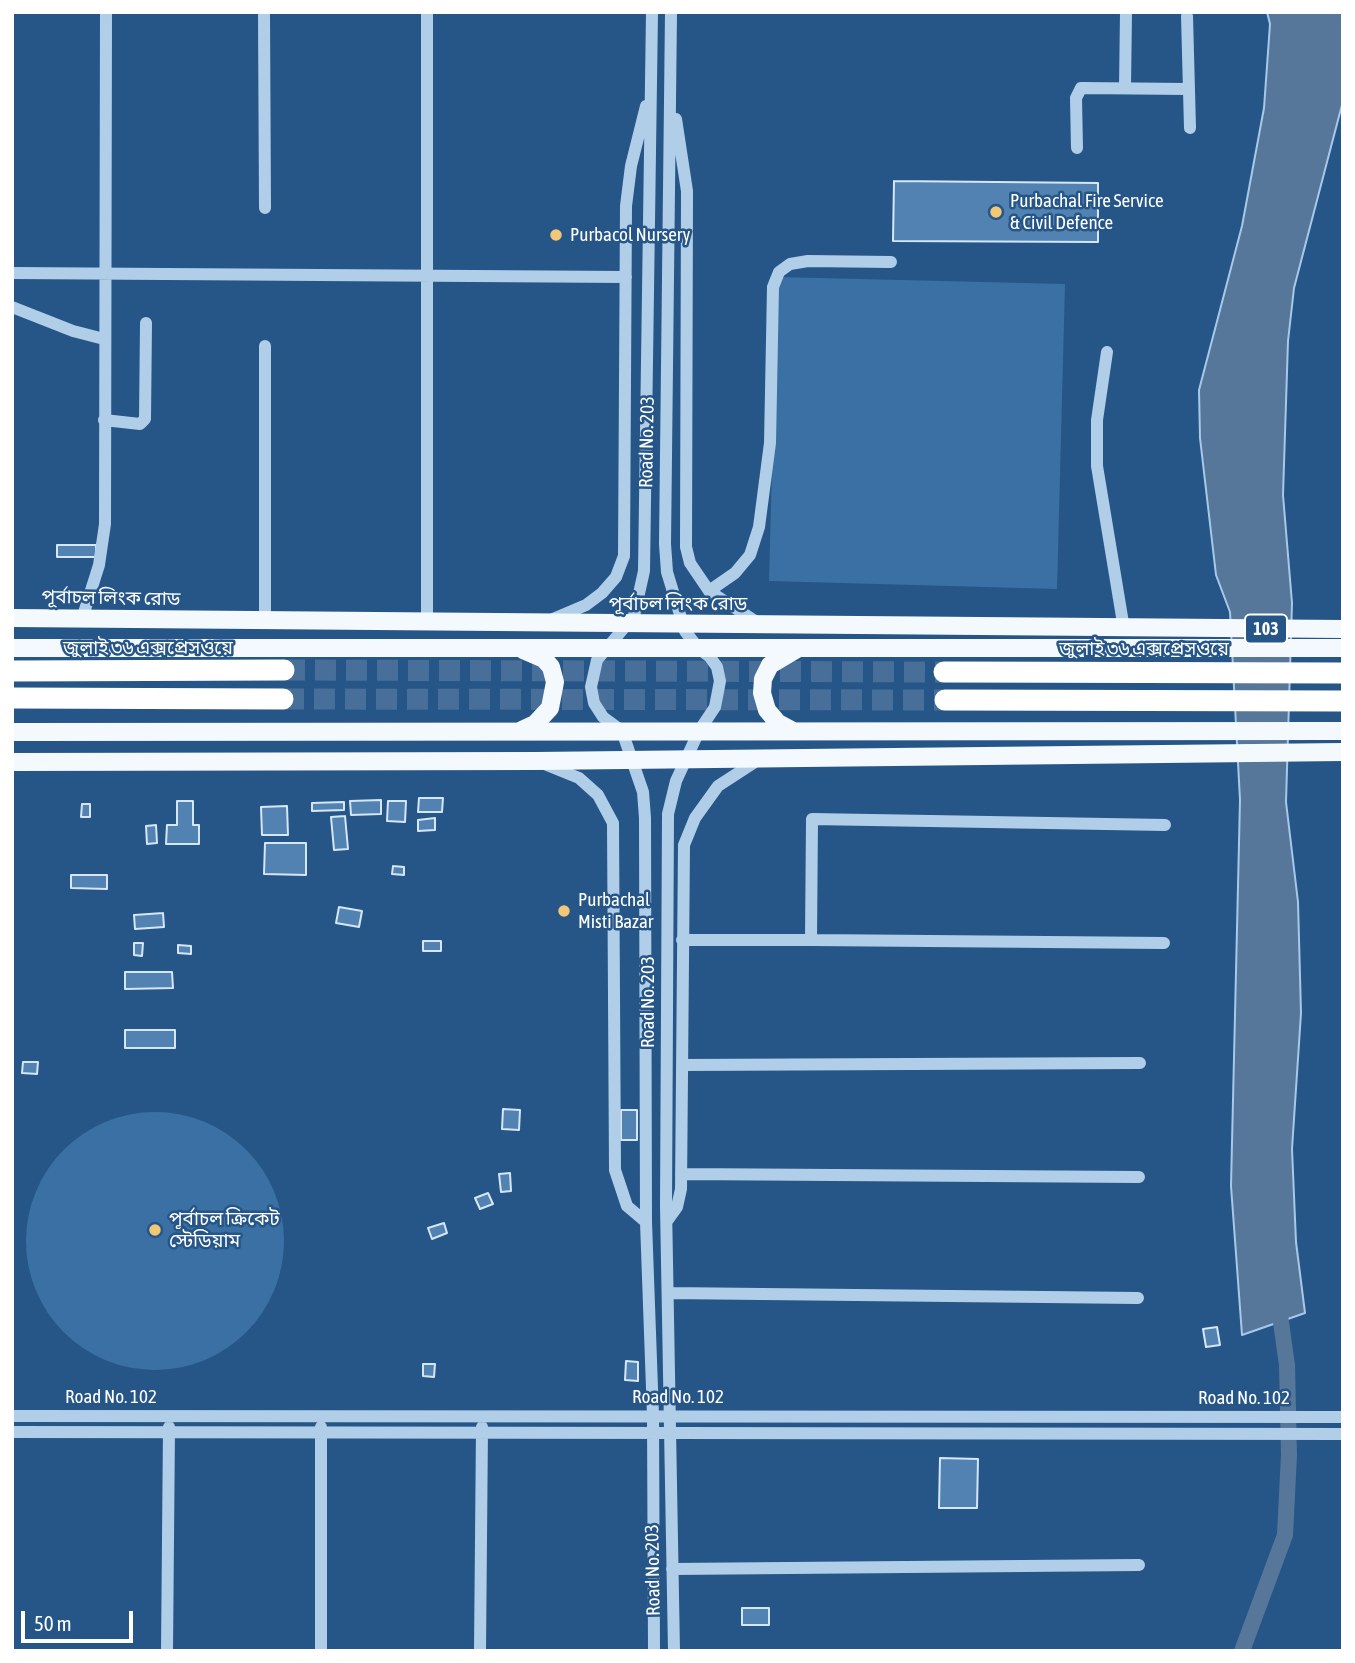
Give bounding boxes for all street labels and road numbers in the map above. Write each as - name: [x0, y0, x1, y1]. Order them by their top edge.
- street label: Road No. 203: [635, 396, 659, 488]
- street label: পূর্বাচল লিংক রোড: [41, 585, 181, 611]
- street label: পূর্বাচল লিংক রোড: [609, 593, 747, 615]
- road number: 103: [1245, 614, 1287, 644]
- street label: জুলাই ৩৬ এক্সপ্রেসওয়ে: [63, 637, 233, 659]
- street label: জুলাই ৩৬ এক্সপ্রেসওয়ে: [1059, 638, 1229, 660]
- street label: Road No. 203: [637, 956, 659, 1048]
- street label: Road No. 102: [65, 1386, 157, 1408]
- street label: Road No. 102: [632, 1386, 724, 1408]
- street label: Road No. 102: [1198, 1387, 1290, 1409]
- street label: Road No. 203: [641, 1524, 665, 1616]

